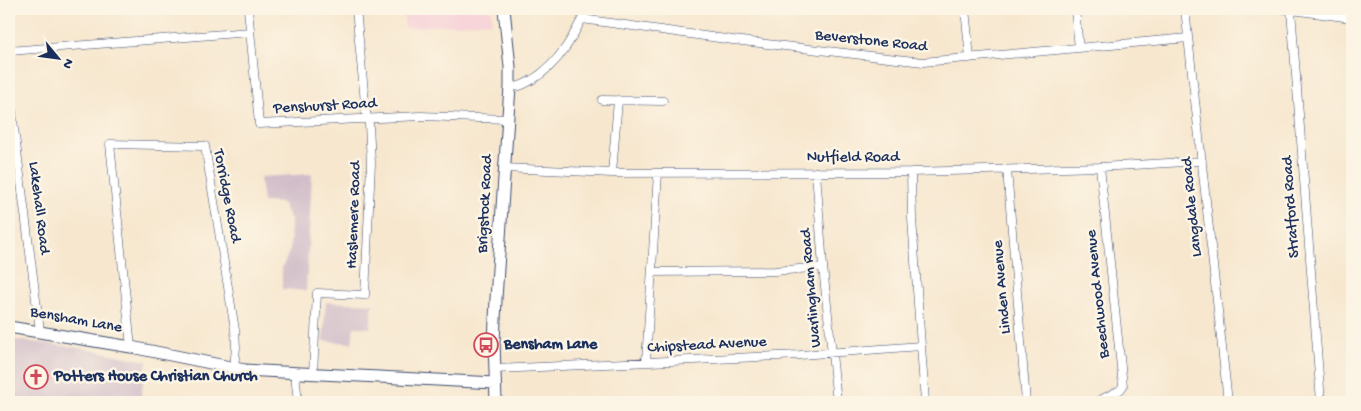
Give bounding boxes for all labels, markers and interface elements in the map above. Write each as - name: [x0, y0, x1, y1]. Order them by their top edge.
- street label: Beverstone Road: [813, 27, 930, 58]
- north arrow: [32, 32, 82, 82]
- text: N: [58, 55, 77, 71]
- street label: Penshurst Road: [272, 95, 379, 119]
- street label: Torridge Road: [207, 147, 245, 246]
- street label: Nutfield Road: [807, 149, 901, 168]
- street label: Brigstock Road: [474, 153, 498, 255]
- street label: Stratford Road: [1279, 154, 1305, 259]
- street label: Langdale Road: [1178, 155, 1208, 258]
- street label: Haslemere Road: [344, 159, 366, 269]
- street label: Lakehall Road: [23, 160, 53, 257]
- street label: Warlingham Road: [797, 226, 827, 348]
- street label: Beechwood Avenue: [1083, 228, 1115, 360]
- street label: Linden Avenue: [989, 239, 1017, 335]
- street label: Bensham Lane: [27, 303, 124, 339]
- bus stop icon: Bensham Lane: [473, 332, 499, 358]
- street label: Chipstead Avenue: [647, 333, 768, 359]
- place label: Bensham Lane: [503, 336, 598, 355]
- church icon: Potters House Christian Church: [23, 364, 49, 390]
- place label: Potters House Christian Church: [53, 368, 258, 387]

